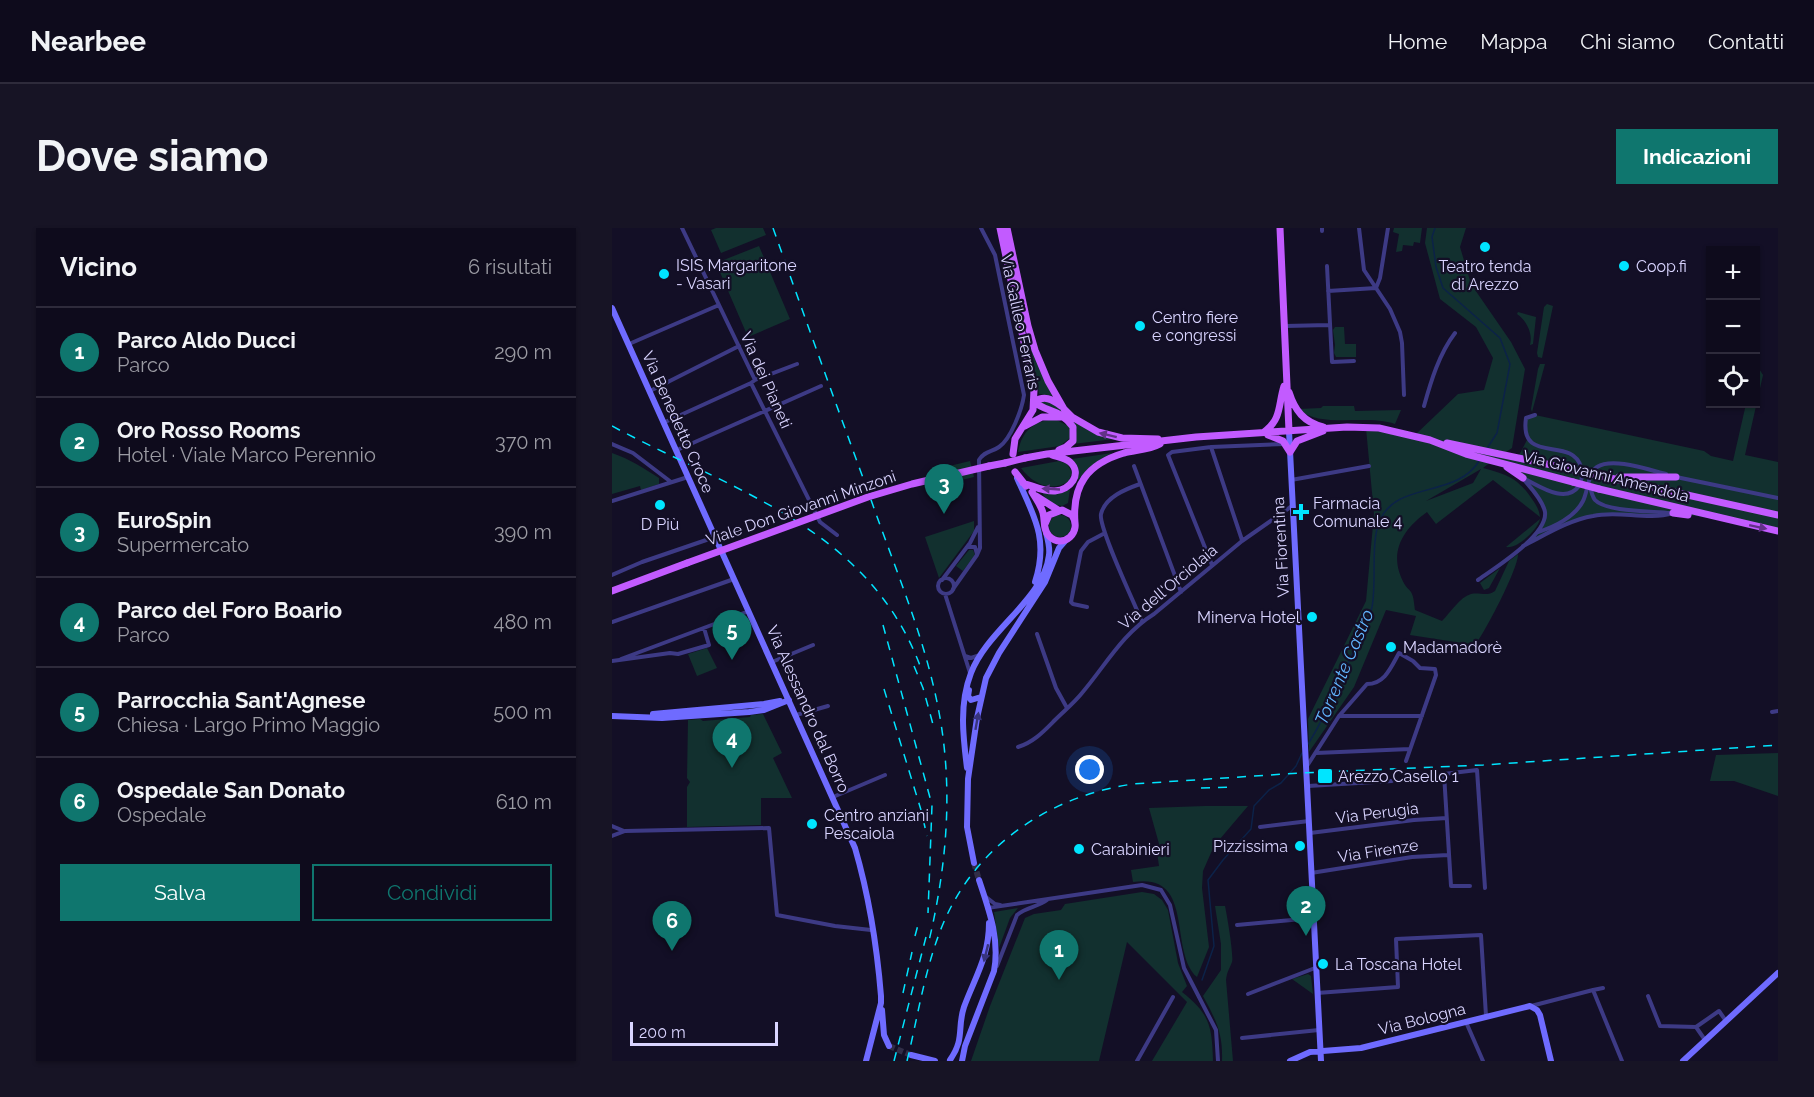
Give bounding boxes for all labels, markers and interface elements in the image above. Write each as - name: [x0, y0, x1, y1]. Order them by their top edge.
- text: Nearbee: [30, 25, 146, 58]
- text: Home: [1388, 29, 1447, 54]
- text: Mappa: [1480, 29, 1547, 54]
- text: Chi siamo: [1580, 29, 1675, 54]
- text: Contatti: [1708, 29, 1784, 54]
- button: Indicazioni: [1616, 129, 1778, 184]
- text: Dove siamo: [36, 132, 268, 181]
- marker: Teatro tenda di Arezzo: [1478, 240, 1492, 254]
- map controls: [1706, 246, 1760, 408]
- button: +: [1706, 246, 1760, 300]
- text: Vicino: [60, 252, 137, 282]
- street label: Via Galileo Ferraris: [996, 253, 1044, 392]
- text: 6 risultati: [468, 255, 552, 279]
- place label: ISIS Margaritone - Vasari: [676, 256, 797, 293]
- place label: Teatro tenda di Arezzo: [1439, 257, 1531, 294]
- place label: Coop.fi: [1636, 257, 1687, 276]
- marker: Coop.fi: [1617, 259, 1631, 273]
- marker: ISIS Margaritone - Vasari: [657, 267, 671, 281]
- button: −: [1706, 300, 1760, 354]
- place label: Centro fiere e congressi: [1152, 308, 1238, 345]
- marker: Centro fiere e congressi: [1133, 319, 1147, 333]
- text: Parco Aldo Ducci: [117, 327, 296, 353]
- street label: Via dei Pianeti: [736, 329, 796, 431]
- text: 1: [75, 340, 84, 364]
- text: 290 m: [494, 340, 552, 364]
- street label: Via Benedetto Croce: [638, 348, 718, 496]
- text: Parco: [117, 353, 170, 377]
- button: locate: [1706, 354, 1760, 408]
- text: Oro Rosso Rooms: [117, 417, 301, 443]
- one-way arrow: [1099, 429, 1117, 439]
- text: 2: [74, 430, 85, 454]
- text: 370 m: [495, 430, 552, 454]
- text: Hotel · Viale Marco Perennio: [117, 443, 376, 467]
- street label: Via Giovanni Amendola: [1521, 446, 1691, 506]
- pin: 3: [924, 464, 964, 514]
- street label: Viale Don Giovanni Minzoni: [704, 467, 898, 549]
- one-way arrow: [1042, 485, 1061, 494]
- place label: Farmacia Comunale 4: [1313, 494, 1403, 531]
- street label: Via Fiorentina: [1269, 496, 1293, 598]
- marker: D Più: [653, 498, 667, 512]
- marker: Farmacia Comunale 4: [1294, 505, 1308, 519]
- text: EuroSpin: [117, 507, 211, 533]
- place label: D Più: [641, 515, 679, 534]
- text: 3: [74, 520, 85, 544]
- text: 390 m: [494, 520, 552, 544]
- one-way arrow: [1749, 522, 1767, 532]
- text: Supermercato: [117, 533, 249, 557]
- street label: Via dell'Orciolaia: [1115, 540, 1221, 634]
- text: Parco del Foro Boario: [117, 597, 342, 623]
- water label: Torrente Castro: [1310, 606, 1378, 728]
- place label: Minerva Hotel: [1197, 608, 1301, 627]
- text: 4: [74, 610, 85, 634]
- text: 480 m: [494, 610, 552, 634]
- pin: 5: [712, 610, 752, 660]
- marker: Minerva Hotel: [1305, 610, 1319, 624]
- street label: Via Alessandro dal Borro: [763, 622, 853, 796]
- text: Parco: [117, 623, 170, 647]
- place label: Madamadorè: [1403, 638, 1502, 657]
- marker: Madamadorè: [1384, 640, 1398, 654]
- text: Parrocchia Sant'Agnese: [117, 687, 365, 713]
- text: 5: [74, 700, 85, 724]
- text: 500 m: [493, 700, 552, 724]
- one-way arrow: [973, 711, 982, 730]
- text: Chiesa · Largo Primo Maggio: [117, 713, 380, 737]
- pin: 4: [712, 718, 752, 768]
- your location: [1075, 755, 1104, 784]
- marker: Arezzo Casello 1: [1316, 767, 1334, 785]
- place label: Arezzo Casello 1: [1338, 767, 1459, 786]
- text: Ospedale San Donato: [117, 777, 345, 803]
- text: 6: [73, 790, 86, 814]
- text: 610 m: [496, 790, 552, 814]
- street label: Via Perugia: [1334, 798, 1420, 828]
- text: Ospedale: [117, 803, 206, 827]
- place label: Centro anziani Pescaiola: [824, 806, 929, 843]
- marker: Centro anziani Pescaiola: [805, 817, 819, 831]
- street label: Via Firenze: [1336, 835, 1420, 867]
- place label: Pizzissima: [1213, 837, 1288, 856]
- marker: Pizzissima: [1293, 839, 1307, 853]
- place label: Carabinieri: [1091, 840, 1170, 859]
- marker: Carabinieri: [1072, 842, 1086, 856]
- button: Salva: [60, 864, 300, 921]
- button: Condividi: [312, 864, 552, 921]
- pin: 2: [1286, 886, 1326, 936]
- pin: 6: [652, 902, 692, 951]
- pin: 1: [1040, 930, 1078, 980]
- one-way arrow: [980, 944, 990, 962]
- place label: La Toscana Hotel: [1335, 955, 1462, 974]
- marker: La Toscana Hotel: [1316, 957, 1330, 971]
- street label: Via Bologna: [1376, 999, 1468, 1039]
- scale bar: [630, 1019, 778, 1046]
- text: 200 m: [639, 1023, 686, 1042]

